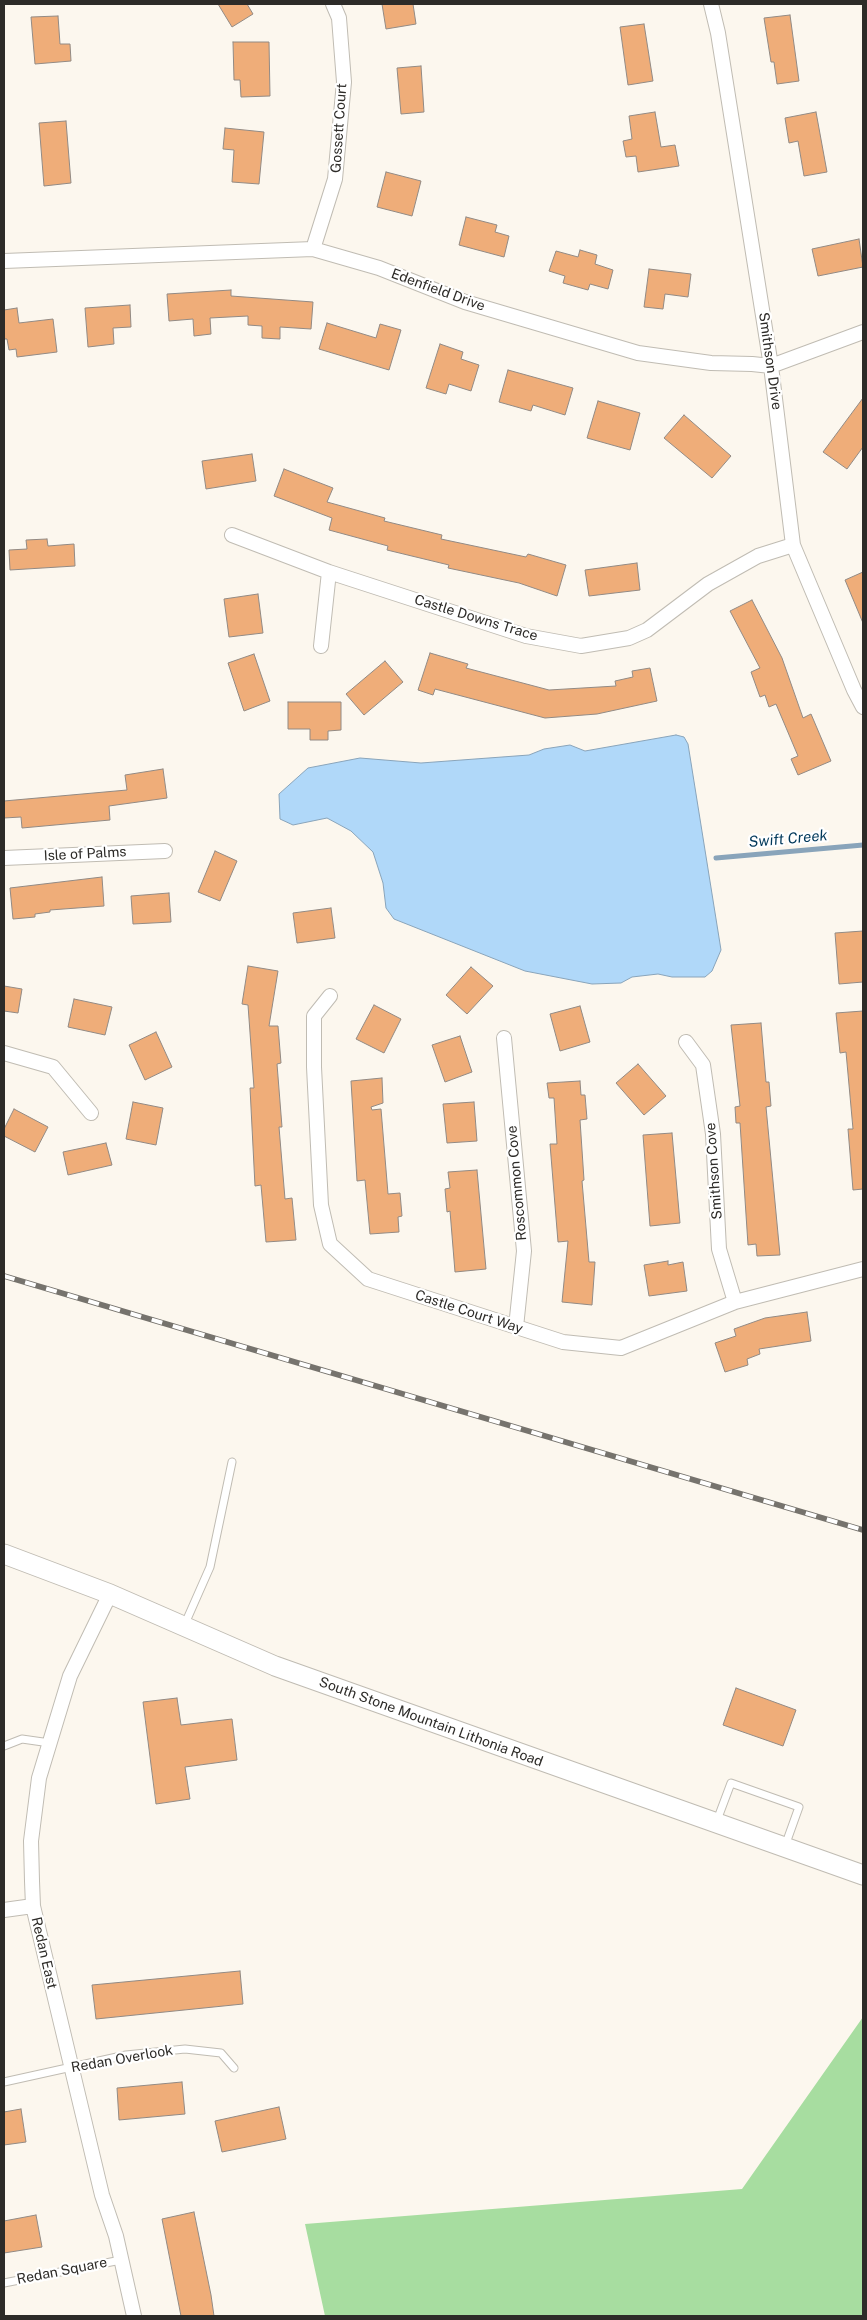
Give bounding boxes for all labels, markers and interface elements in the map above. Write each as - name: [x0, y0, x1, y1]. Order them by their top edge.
- street label: Gossett Court: [327, 83, 351, 173]
- street label: Edenfield Drive: [389, 265, 487, 315]
- street label: Smithson Drive: [755, 311, 785, 411]
- street label: Castle Downs Trace: [412, 591, 540, 645]
- water label: Swift Creek: [748, 827, 828, 851]
- street label: Isle of Palms: [43, 843, 127, 865]
- street label: Smithson Cove: [702, 1122, 726, 1220]
- street label: Roscommon Cove: [504, 1125, 530, 1241]
- street label: Castle Court Way: [413, 1287, 525, 1337]
- street label: South Stone Mountain Lithonia Road: [317, 1674, 545, 1770]
- street label: Redan East: [28, 1915, 60, 1991]
- street label: Redan Overlook: [70, 2042, 174, 2076]
- street label: Redan Square: [15, 2254, 109, 2288]

